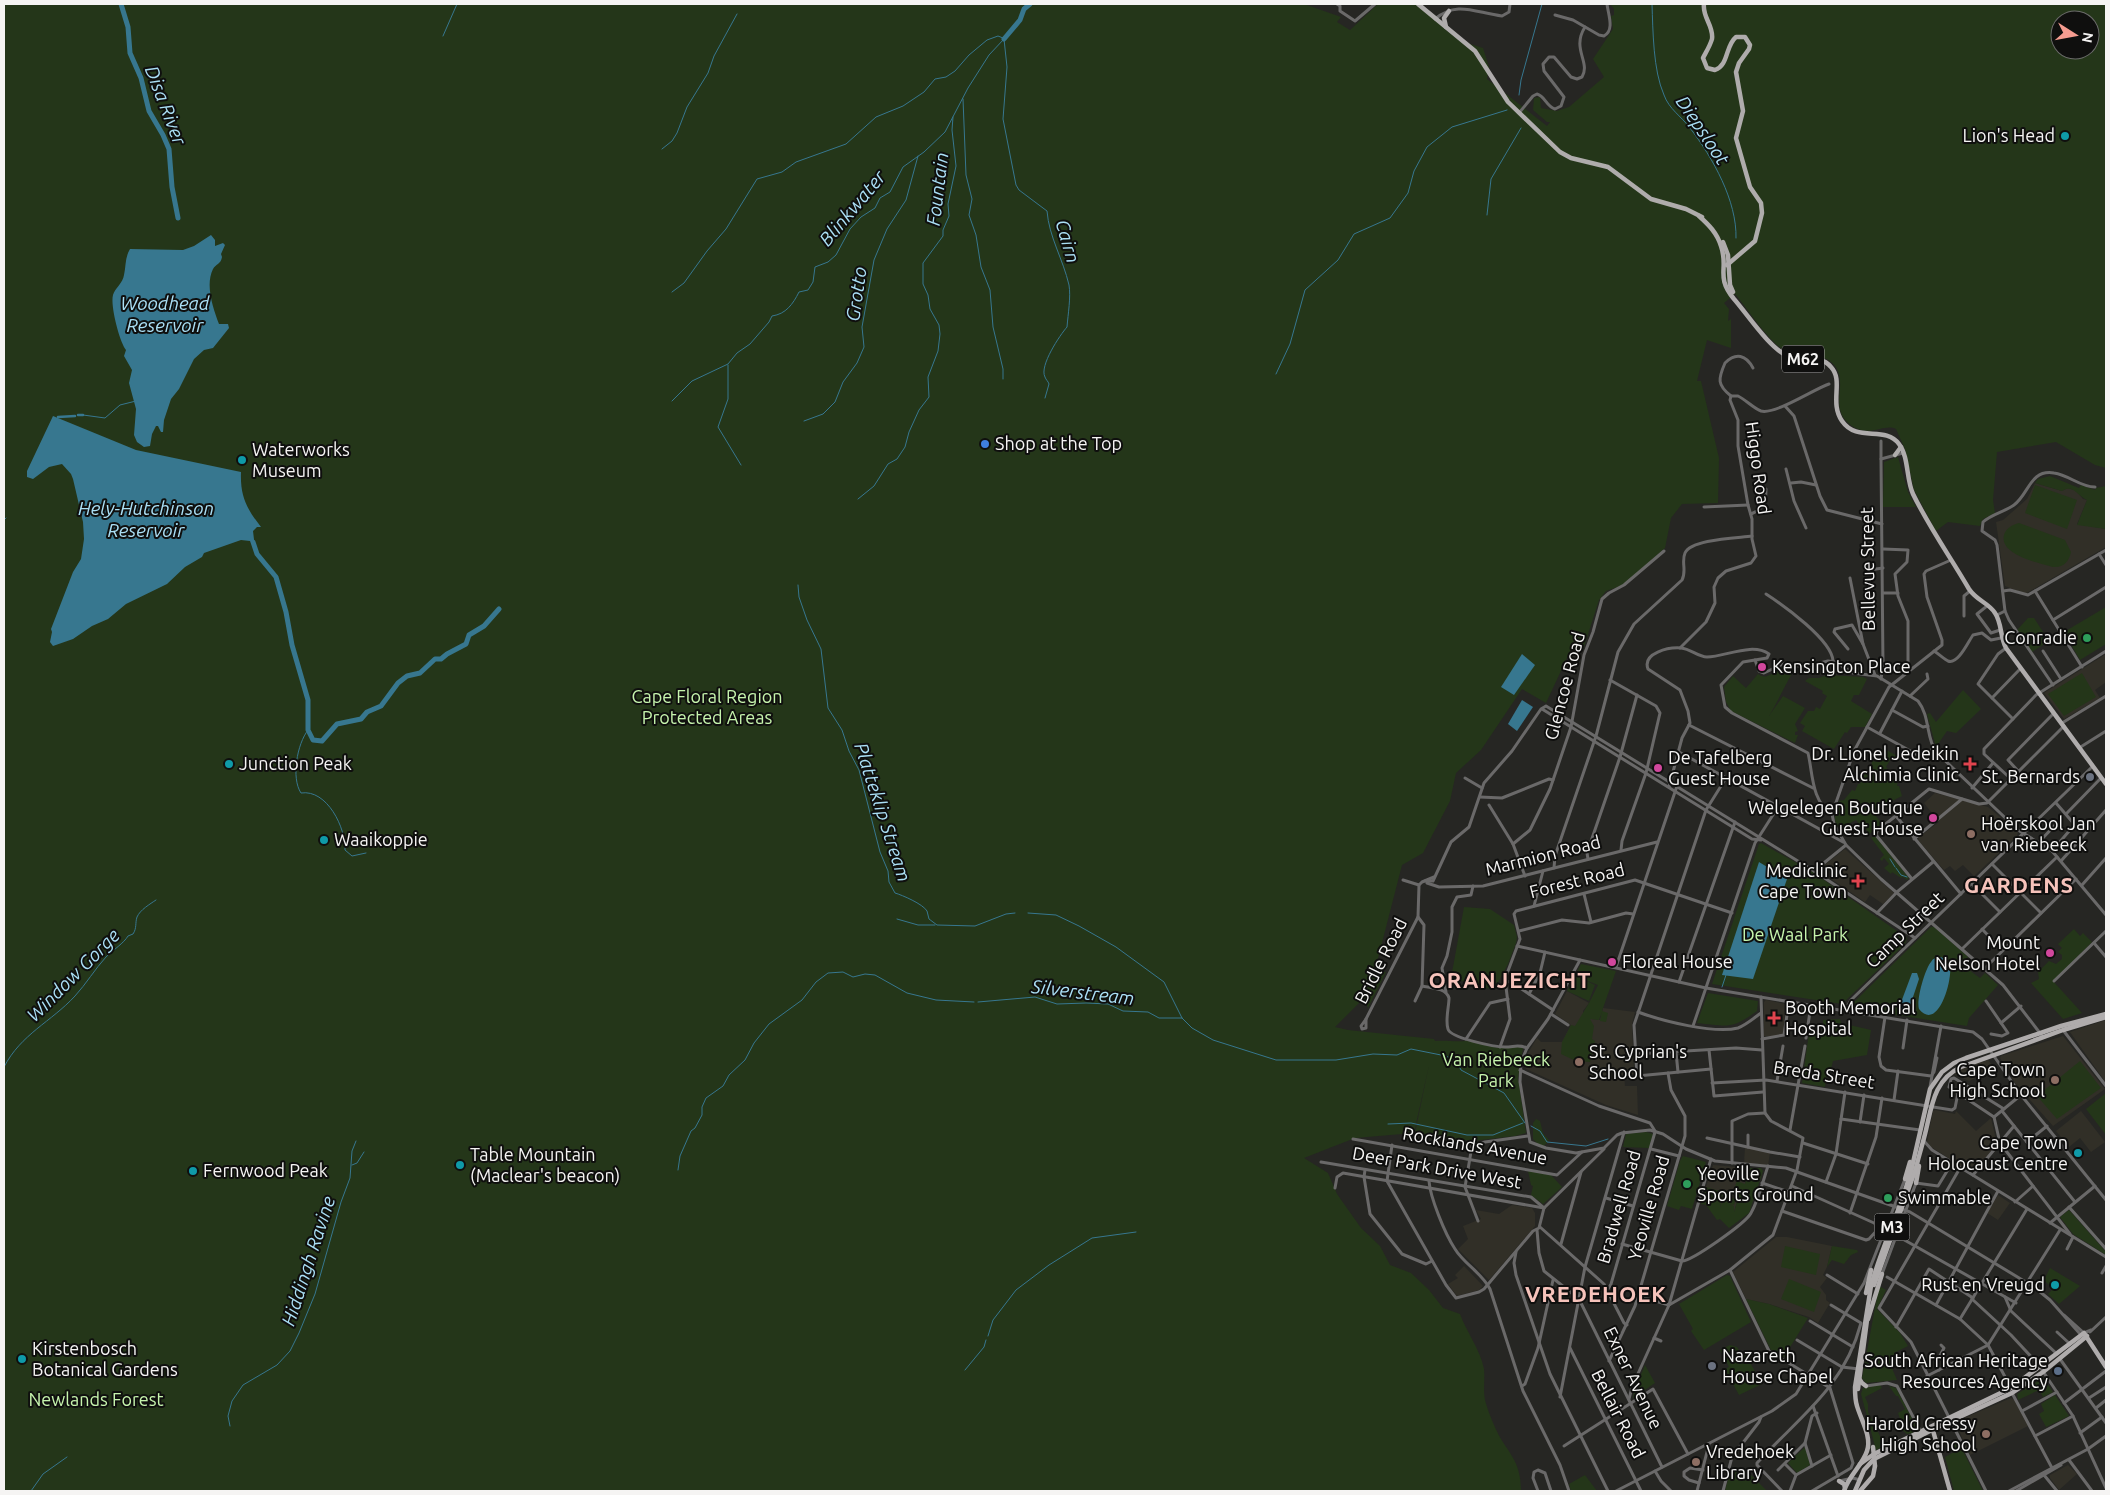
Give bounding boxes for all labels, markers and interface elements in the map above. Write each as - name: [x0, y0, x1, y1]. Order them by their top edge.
- north arrow: [2050, 10, 2100, 60]
- text: N: [2079, 31, 2097, 44]
- water label: Disa River: [141, 62, 191, 148]
- water label: Diepsloot: [1672, 91, 1735, 169]
- place label: Lion's Head: [1962, 125, 2055, 145]
- marker: Lion's Head: [2059, 130, 2071, 142]
- water label: Fountain: [922, 151, 952, 227]
- water label: Blinkwater: [814, 165, 890, 250]
- water label: Cairn: [1051, 217, 1085, 265]
- water label: Grotto: [841, 265, 871, 323]
- water label: Woodhead Reservoir: [121, 292, 211, 336]
- road number: M62: [1782, 346, 1824, 372]
- street label: Higgo Road: [1743, 420, 1775, 516]
- place label: Shop at the Top: [995, 433, 1122, 453]
- marker: Shop at the Top: [979, 438, 991, 450]
- place label: Waterworks Museum: [252, 439, 350, 480]
- marker: Waterworks Museum: [236, 454, 248, 466]
- water label: Hely-Hutchinson Reservoir: [78, 497, 214, 541]
- street label: Bellevue Street: [1856, 507, 1878, 631]
- place label: Conradie: [2004, 627, 2077, 647]
- street label: Glencoe Road: [1540, 629, 1588, 742]
- marker: Conradie: [2081, 632, 2093, 644]
- place label: Kensington Place: [1772, 656, 1911, 676]
- marker: Kensington Place: [1756, 661, 1768, 673]
- park label: Cape Floral Region Protected Areas: [631, 686, 783, 727]
- water label: Platteklip Stream: [850, 740, 916, 884]
- place label: Dr. Lionel Jedeikin Alchimia Clinic: [1811, 743, 1959, 784]
- place label: De Tafelberg Guest House: [1668, 747, 1772, 788]
- place label: Junction Peak: [239, 753, 352, 773]
- marker: Dr. Lionel Jedeikin Alchimia Clinic: [1963, 757, 1977, 771]
- marker: Junction Peak: [223, 758, 235, 770]
- marker: De Tafelberg Guest House: [1652, 762, 1664, 774]
- place label: St. Bernards: [1982, 766, 2080, 786]
- marker: St. Bernards: [2084, 771, 2096, 783]
- place label: Welgelegen Boutique Guest House: [1748, 797, 1923, 838]
- marker: Welgelegen Boutique Guest House: [1927, 812, 1939, 824]
- place label: Hoërskool Jan van Riebeeck: [1981, 813, 2096, 854]
- marker: Hoërskool Jan van Riebeeck: [1965, 828, 1977, 840]
- place label: Waaikoppie: [334, 829, 428, 849]
- street label: Marmion Road: [1483, 831, 1602, 879]
- marker: Waaikoppie: [318, 834, 330, 846]
- street label: Forest Road: [1527, 859, 1626, 901]
- place label: Mediclinic Cape Town: [1758, 860, 1847, 901]
- district label: GARDENS: [1964, 872, 2074, 897]
- marker: Mediclinic Cape Town: [1851, 874, 1865, 888]
- street label: Camp Street: [1861, 887, 1947, 971]
- street label: Bridle Road: [1350, 914, 1410, 1007]
- water label: Window Gorge: [22, 924, 124, 1026]
- park label: De Waal Park: [1742, 924, 1848, 944]
- place label: Mount Nelson Hotel: [1935, 932, 2040, 973]
- marker: Mount Nelson Hotel: [2044, 947, 2056, 959]
- place label: Floreal House: [1622, 951, 1733, 971]
- marker: Floreal House: [1606, 956, 1618, 968]
- district label: ORANJEZICHT: [1428, 967, 1592, 992]
- water label: Silverstream: [1029, 975, 1136, 1009]
- place label: Booth Memorial Hospital: [1785, 997, 1916, 1038]
- marker: Booth Memorial Hospital: [1767, 1011, 1781, 1025]
- place label: St. Cyprian's School: [1589, 1041, 1687, 1082]
- park label: Van Riebeeck Park: [1442, 1049, 1550, 1090]
- marker: St. Cyprian's School: [1573, 1056, 1585, 1068]
- street label: Breda Street: [1772, 1056, 1876, 1092]
- place label: Cape Town High School: [1949, 1059, 2045, 1100]
- marker: Cape Town High School: [2049, 1074, 2061, 1086]
- street label: Rocklands Avenue: [1401, 1122, 1549, 1168]
- place label: Cape Town Holocaust Centre: [1928, 1132, 2068, 1173]
- street label: Deer Park Drive West: [1351, 1142, 1523, 1192]
- place label: Table Mountain (Maclear's beacon): [470, 1144, 620, 1186]
- marker: Cape Town Holocaust Centre: [2072, 1147, 2084, 1159]
- street label: Bradwell Road: [1592, 1148, 1644, 1266]
- street label: Yeoville Road: [1624, 1153, 1673, 1262]
- marker: Table Mountain (Maclear's beacon): [454, 1159, 466, 1171]
- place label: Fernwood Peak: [203, 1160, 328, 1180]
- place label: Yeoville Sports Ground: [1697, 1163, 1814, 1204]
- marker: Fernwood Peak: [187, 1165, 199, 1177]
- marker: Yeoville Sports Ground: [1681, 1178, 1693, 1190]
- place label: Swimmable: [1898, 1187, 1991, 1207]
- marker: Swimmable: [1882, 1192, 1894, 1204]
- water label: Hiddingh Ravine: [277, 1193, 339, 1329]
- road number: M3: [1874, 1214, 1910, 1240]
- place label: Rust en Vreugd: [1921, 1274, 2045, 1294]
- marker: Rust en Vreugd: [2049, 1279, 2061, 1291]
- district label: VREDEHOEK: [1525, 1281, 1667, 1306]
- street label: Exner Avenue: [1601, 1323, 1667, 1432]
- place label: Kirstenbosch Botanical Gardens: [32, 1338, 178, 1379]
- place label: Nazareth House Chapel: [1722, 1345, 1833, 1386]
- place label: South African Heritage Resources Agency: [1864, 1350, 2048, 1391]
- marker: Kirstenbosch Botanical Gardens: [16, 1353, 28, 1365]
- marker: Nazareth House Chapel: [1706, 1360, 1718, 1372]
- marker: South African Heritage Resources Agency: [2052, 1365, 2064, 1377]
- street label: Bellair Road: [1588, 1366, 1650, 1461]
- park label: Newlands Forest: [28, 1389, 164, 1409]
- place label: Harold Cressy High School: [1865, 1413, 1976, 1454]
- marker: Harold Cressy High School: [1980, 1428, 1992, 1440]
- place label: Vredehoek Library: [1706, 1441, 1794, 1482]
- marker: Vredehoek Library: [1690, 1456, 1702, 1468]

